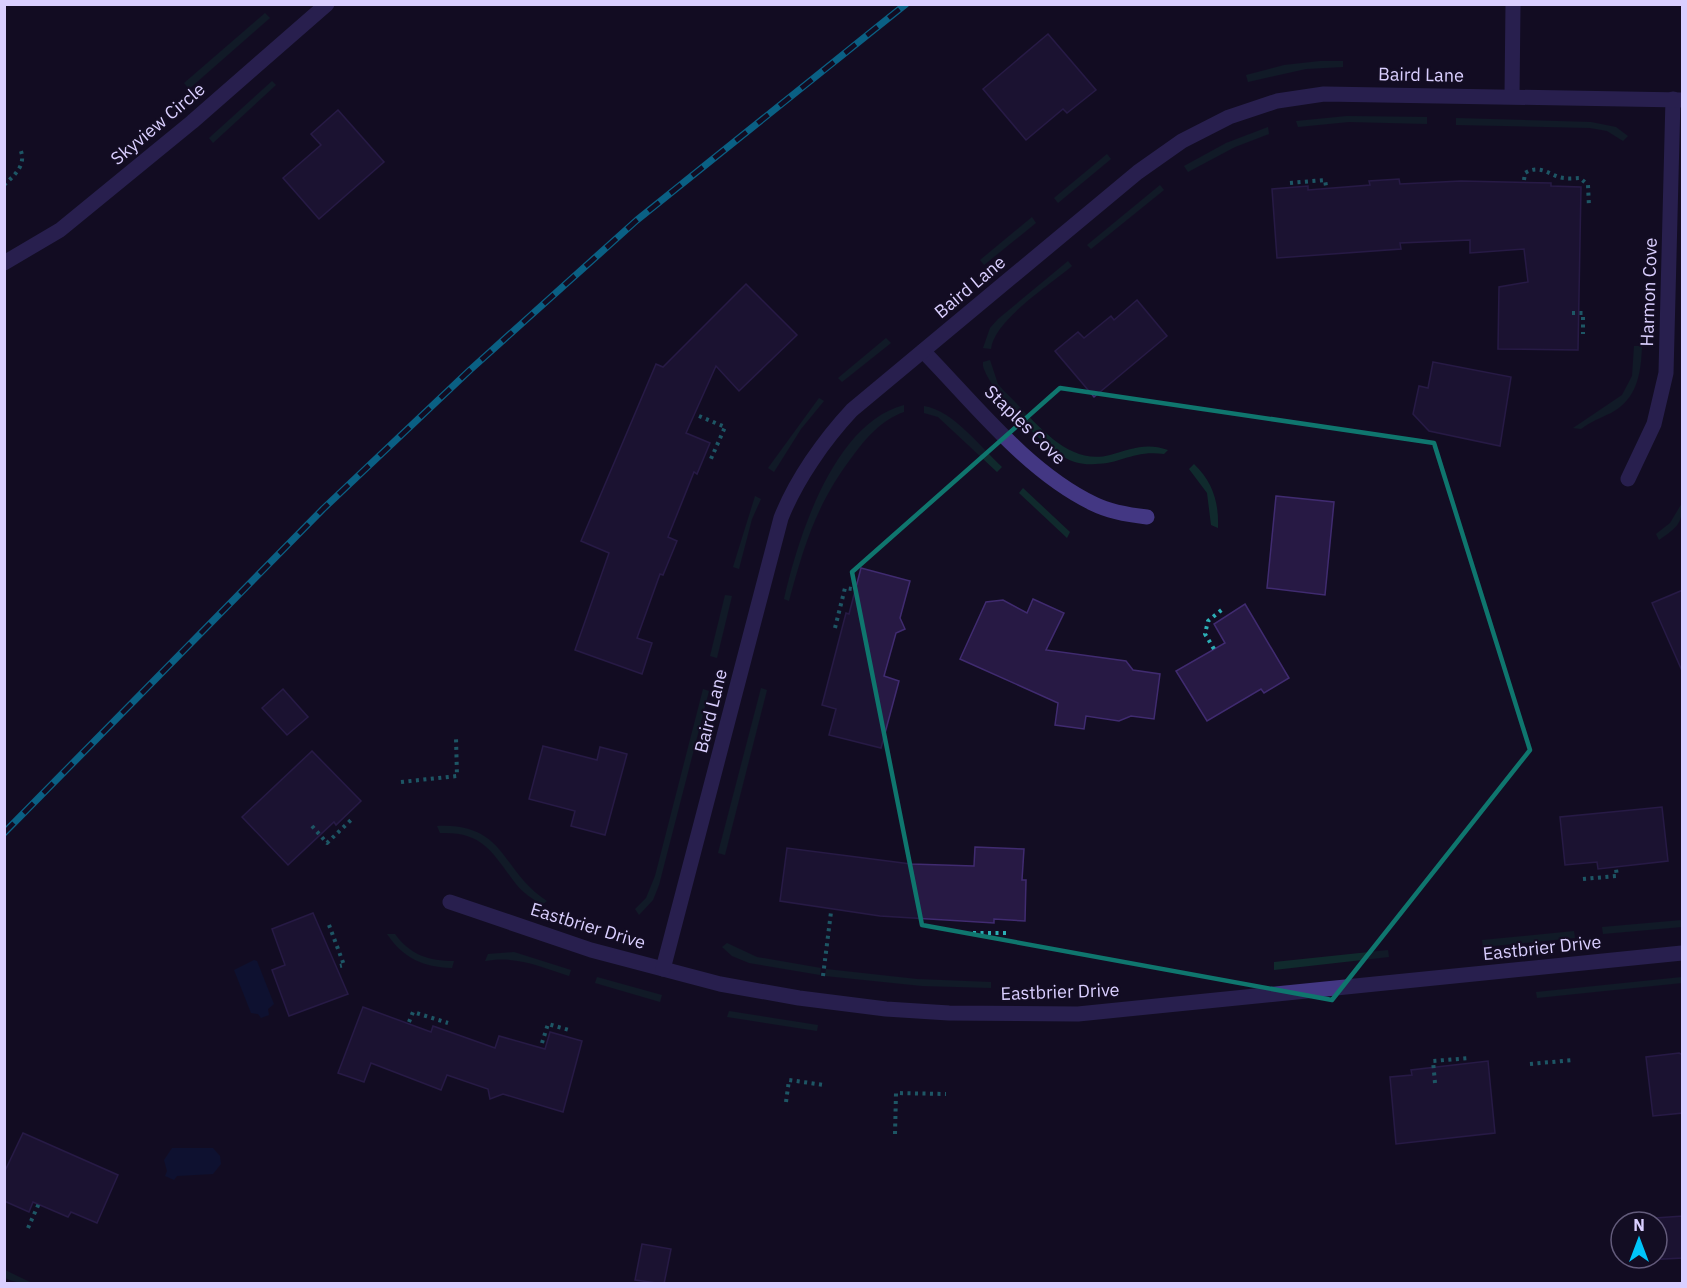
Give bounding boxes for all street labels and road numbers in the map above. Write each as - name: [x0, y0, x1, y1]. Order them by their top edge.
- street label: Baird Lane: [1378, 62, 1464, 87]
- street label: Skyview Circle: [106, 77, 210, 170]
- street label: Harmon Cove: [1635, 237, 1662, 347]
- street label: Baird Lane: [929, 250, 1010, 323]
- street label: Staples Cove: [980, 380, 1071, 469]
- street label: Baird Lane: [689, 666, 732, 755]
- street label: Eastbrier Drive: [528, 897, 649, 954]
- street label: Eastbrier Drive: [1482, 930, 1603, 965]
- street label: Eastbrier Drive: [1000, 978, 1120, 1005]

